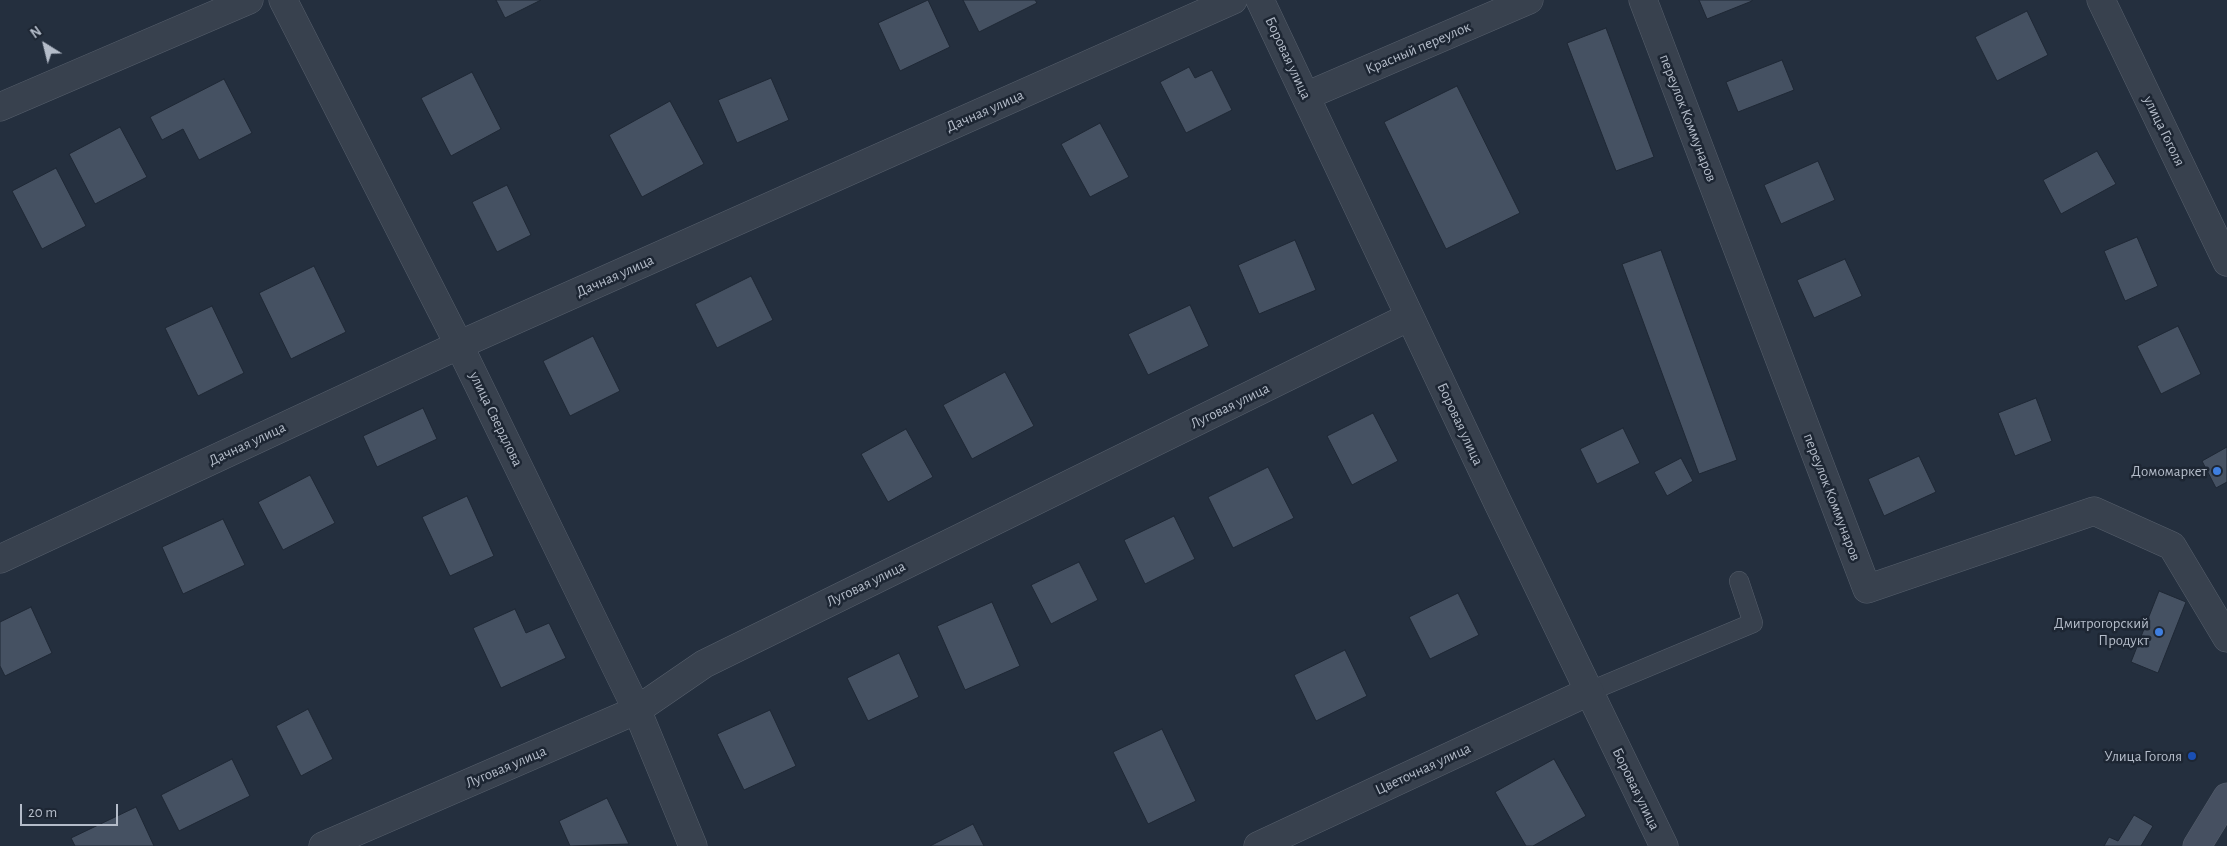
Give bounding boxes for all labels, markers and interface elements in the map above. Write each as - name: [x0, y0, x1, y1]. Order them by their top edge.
- street label: Боровая улица: [1261, 14, 1315, 102]
- street label: Красный переулок: [1363, 18, 1473, 78]
- north arrow: [20, 20, 70, 70]
- text: N: [28, 24, 44, 41]
- street label: переулок Коммунаров: [1655, 52, 1721, 184]
- street label: Дачная улица: [943, 86, 1027, 136]
- street label: улица Гоголя: [2139, 93, 2189, 169]
- street label: Дачная улица: [573, 251, 657, 301]
- street label: улица Свердлова: [465, 369, 527, 469]
- street label: Луговая улица: [1188, 379, 1272, 433]
- street label: Боровая улица: [1433, 380, 1487, 468]
- street label: Дачная улица: [205, 418, 289, 470]
- street label: переулок Коммунаров: [1799, 431, 1865, 563]
- place label: Домомаркет: [2131, 462, 2207, 480]
- marker: Домомаркет: [2211, 465, 2223, 477]
- street label: Луговая улица: [824, 557, 908, 611]
- place label: Дмитрогорский Продукт: [2054, 614, 2149, 649]
- marker: Дмитрогорский Продукт: [2153, 626, 2165, 638]
- street label: Цветочная улица: [1372, 739, 1474, 799]
- street label: Луговая улица: [463, 742, 549, 792]
- street label: Боровая улица: [1608, 745, 1664, 833]
- place label: Улица Гоголя: [2104, 747, 2182, 765]
- marker: Улица Гоголя: [2186, 750, 2198, 762]
- scale bar: [22, 794, 120, 826]
- text: 20 m: [28, 805, 57, 820]

